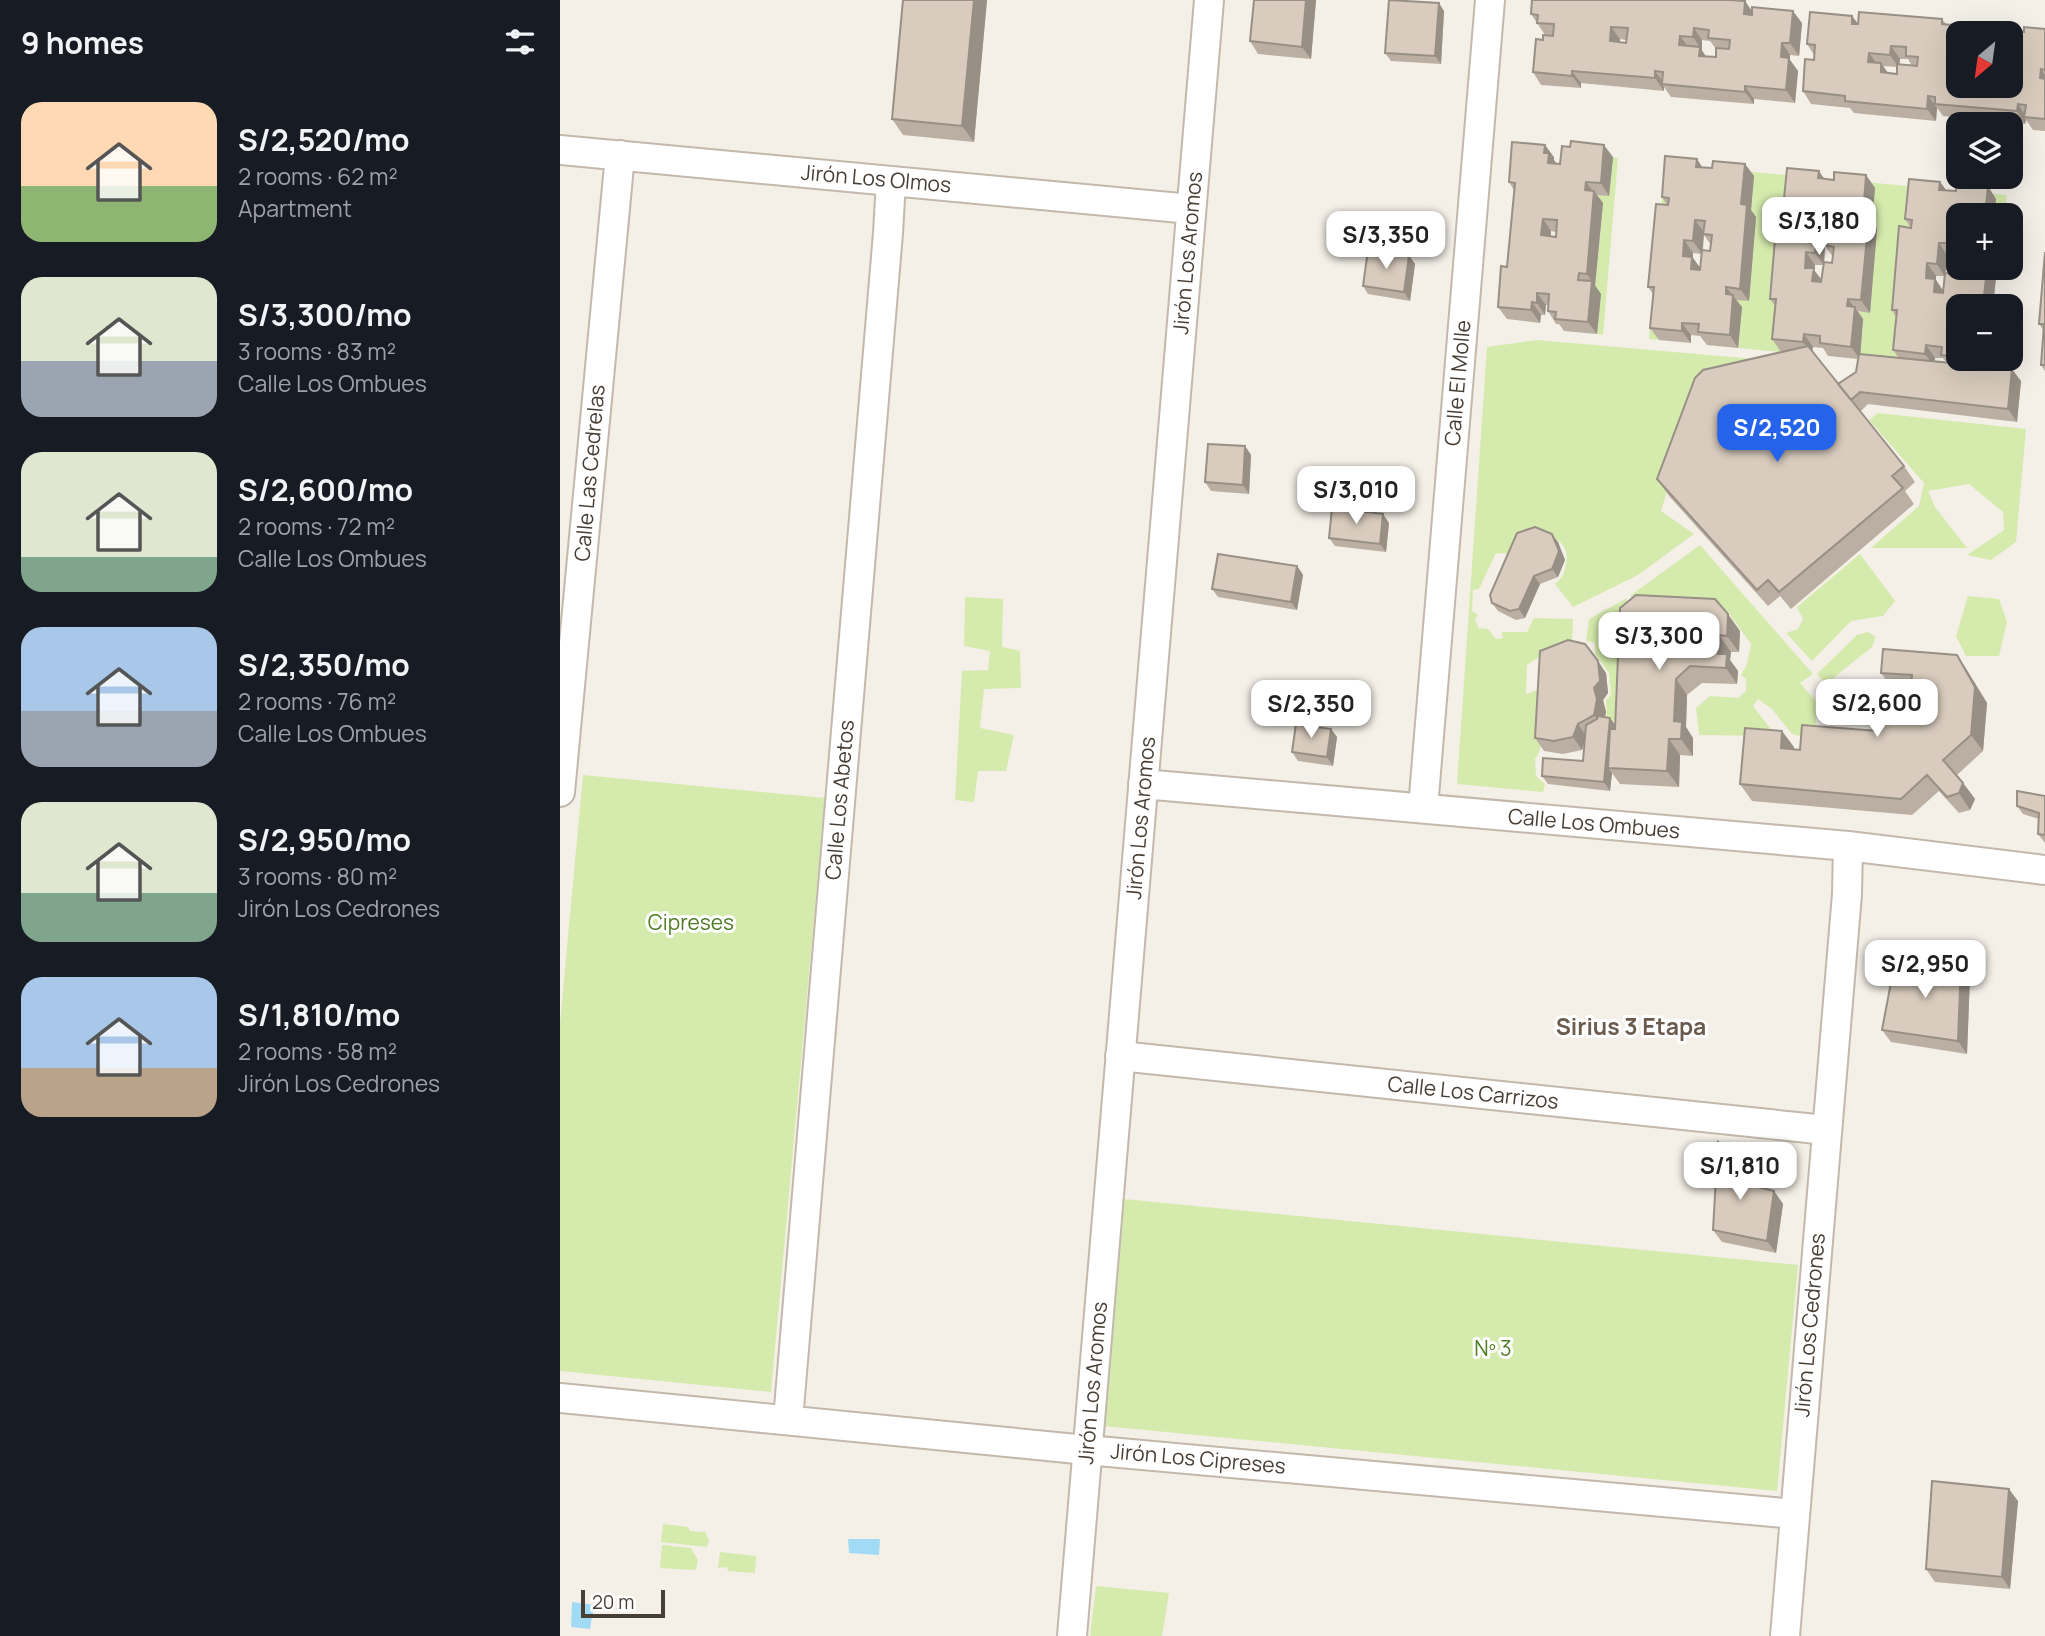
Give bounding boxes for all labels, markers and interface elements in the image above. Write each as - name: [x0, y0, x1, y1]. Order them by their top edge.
- north arrow: [1946, 21, 2023, 98]
- map controls: [1946, 21, 2023, 371]
- text: 9 homes: [21, 22, 144, 63]
- icon: filters: [501, 23, 539, 61]
- button: layers: [1946, 112, 2023, 189]
- text: S/2,520/mo: [238, 119, 409, 160]
- icon: home: [77, 130, 161, 214]
- street label: Jirón Los Olmos: [800, 157, 952, 199]
- text: 2 rooms · 62 m²: [238, 160, 398, 192]
- street label: Jirón Los Aromos: [1166, 170, 1208, 336]
- text: Apartment: [238, 192, 352, 224]
- pin: S/3,180: [1754, 198, 1884, 257]
- button: +: [1946, 203, 2023, 280]
- text: S/3,180: [1778, 204, 1860, 236]
- pin: S/3,350: [1321, 212, 1451, 271]
- text: S/3,350: [1342, 218, 1430, 250]
- text: S/3,300/mo: [238, 294, 412, 335]
- button: −: [1946, 294, 2023, 371]
- icon: home: [77, 305, 161, 389]
- street label: Calle El Molle: [1438, 319, 1476, 447]
- text: 3 rooms · 83 m²: [238, 335, 396, 367]
- text: Calle Los Ombues: [238, 367, 427, 399]
- street label: Calle Las Cedrelas: [567, 383, 611, 563]
- pin: S/2,520: [1712, 405, 1842, 464]
- text: S/2,520: [1733, 411, 1821, 443]
- pin: S/3,010: [1291, 466, 1421, 526]
- text: S/2,600/mo: [238, 469, 413, 510]
- text: S/3,010: [1313, 473, 1399, 505]
- icon: home: [77, 480, 161, 564]
- text: 2 rooms · 72 m²: [238, 510, 395, 542]
- text: Calle Los Ombues: [238, 542, 427, 574]
- pin: S/3,300: [1594, 612, 1724, 672]
- text: S/3,300: [1614, 619, 1704, 651]
- text: S/2,350/mo: [238, 644, 410, 685]
- icon: home: [77, 655, 161, 739]
- pin: S/2,350: [1246, 680, 1376, 740]
- pin: S/2,600: [1812, 680, 1942, 739]
- text: 2 rooms · 76 m²: [238, 685, 396, 717]
- text: S/2,600: [1832, 686, 1922, 718]
- text: S/2,350: [1267, 687, 1355, 719]
- text: Calle Los Ombues: [238, 717, 427, 749]
- street label: Calle Los Abetos: [818, 719, 860, 881]
- street label: Jirón Los Aromos: [1119, 735, 1161, 901]
- street label: Calle Los Ombues: [1507, 802, 1681, 844]
- text: S/2,950/mo: [238, 819, 411, 860]
- icon: home: [77, 830, 161, 914]
- text: 3 rooms · 80 m²: [238, 860, 397, 892]
- text: Jirón Los Cedrones: [238, 892, 440, 924]
- park label: Cipreses: [648, 908, 734, 936]
- pin: S/2,950: [1860, 940, 1990, 1000]
- text: S/2,950: [1881, 947, 1969, 979]
- text: S/1,810/mo: [238, 994, 400, 1035]
- icon: home: [77, 1005, 161, 1089]
- district label: Sirius 3 Etapa: [1556, 1010, 1706, 1042]
- text: 2 rooms · 58 m²: [238, 1035, 397, 1067]
- text: Jirón Los Cedrones: [238, 1067, 440, 1099]
- street label: Calle Los Carrizos: [1386, 1069, 1560, 1115]
- pin: S/1,810: [1675, 1142, 1805, 1202]
- text: S/1,810: [1700, 1149, 1780, 1181]
- street label: Jirón Los Cedrones: [1787, 1232, 1831, 1418]
- street label: Jirón Los Aromos: [1071, 1300, 1113, 1466]
- park label: Nº 3: [1474, 1334, 1512, 1362]
- street label: Jirón Los Cipreses: [1109, 1436, 1287, 1480]
- scale bar: [581, 1587, 665, 1619]
- text: 20 m: [592, 1589, 634, 1615]

